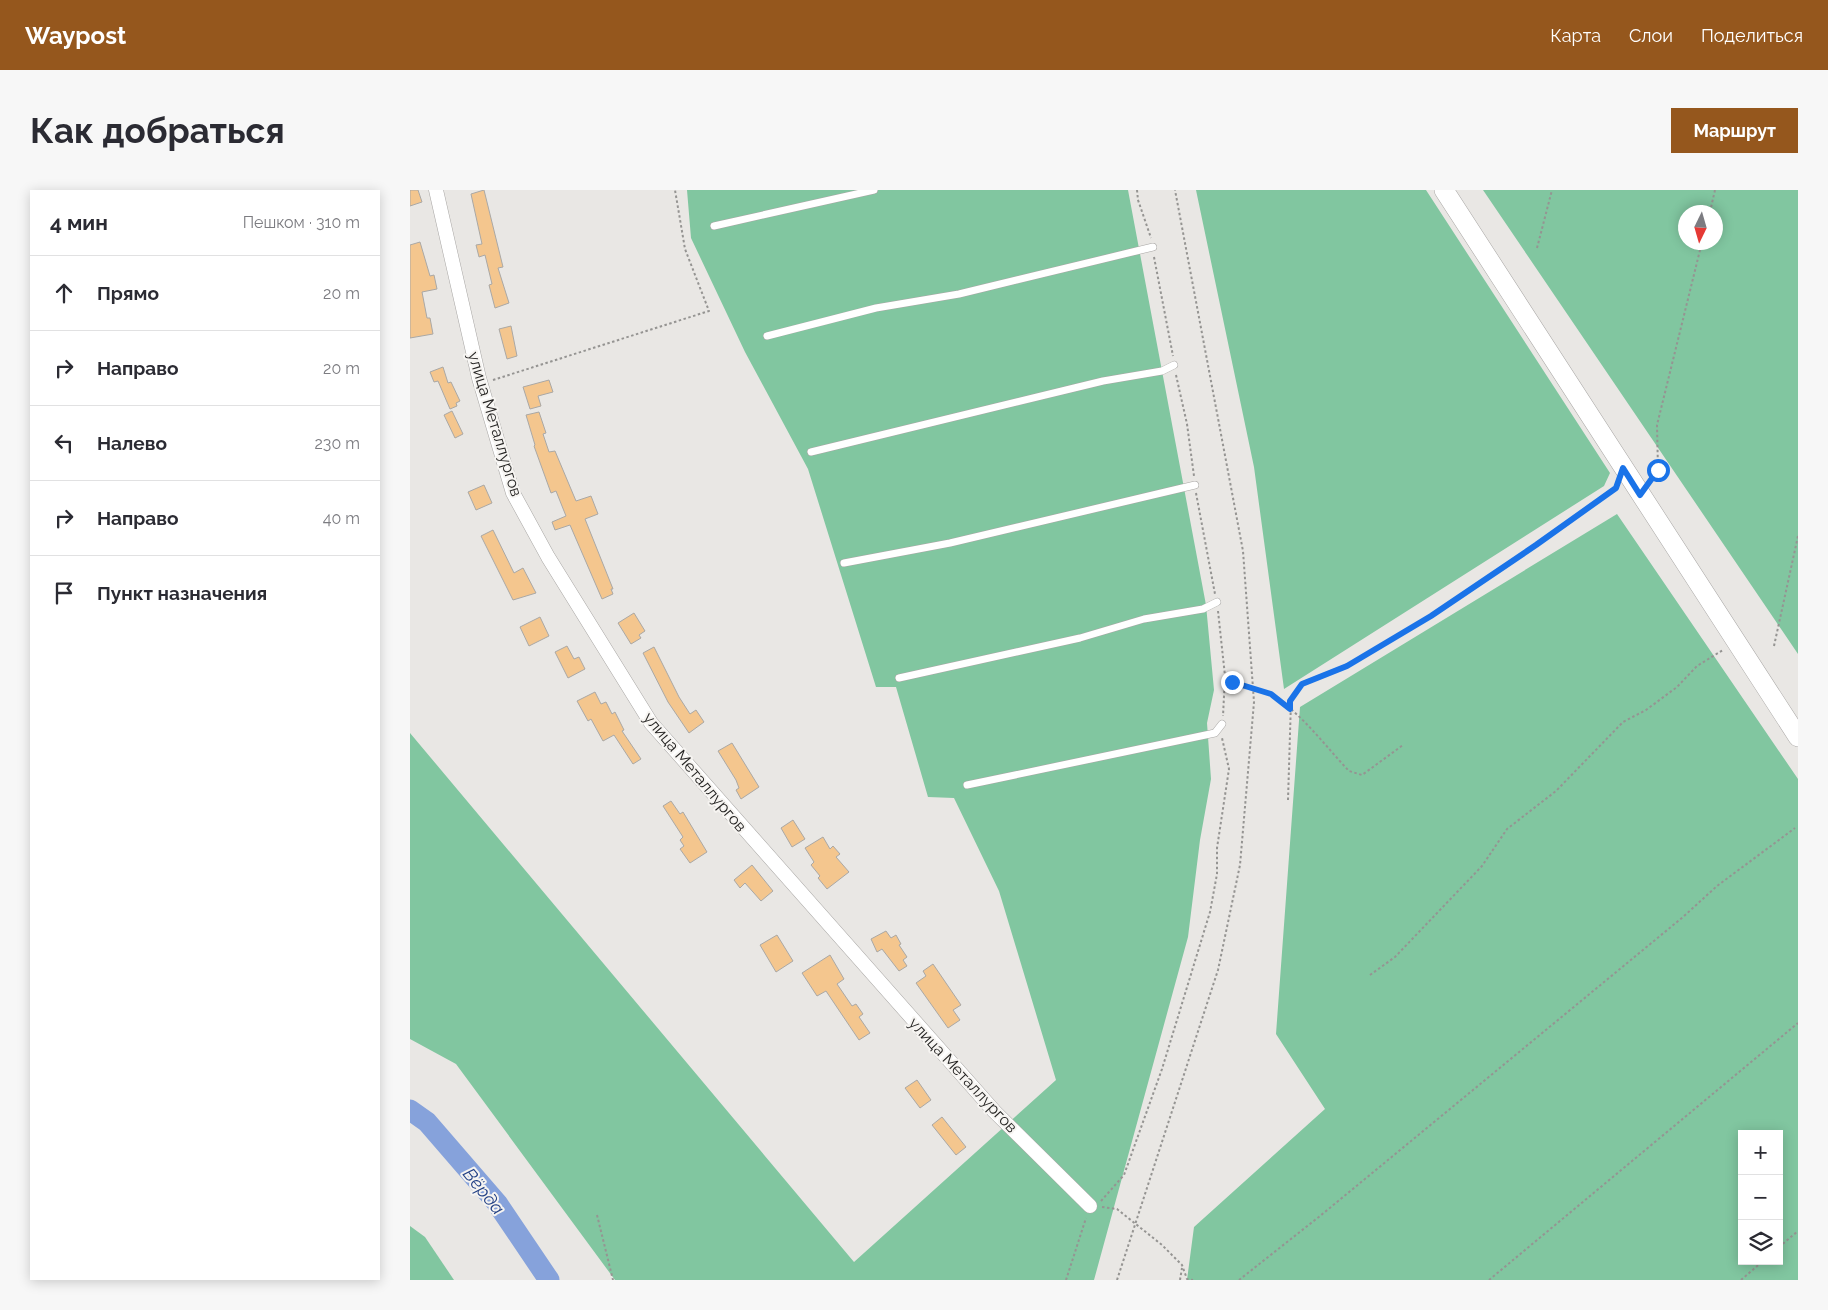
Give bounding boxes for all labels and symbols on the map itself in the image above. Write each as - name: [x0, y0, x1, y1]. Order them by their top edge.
- north arrow: [1678, 205, 1723, 250]
- street label: улица Металлургов: [464, 349, 526, 499]
- route start: [1647, 459, 1670, 482]
- route end: [1221, 671, 1244, 694]
- street label: улица Металлургов: [639, 708, 751, 836]
- street label: улица Металлургов: [905, 1014, 1021, 1136]
- water label: Вёрда: [459, 1164, 509, 1219]

